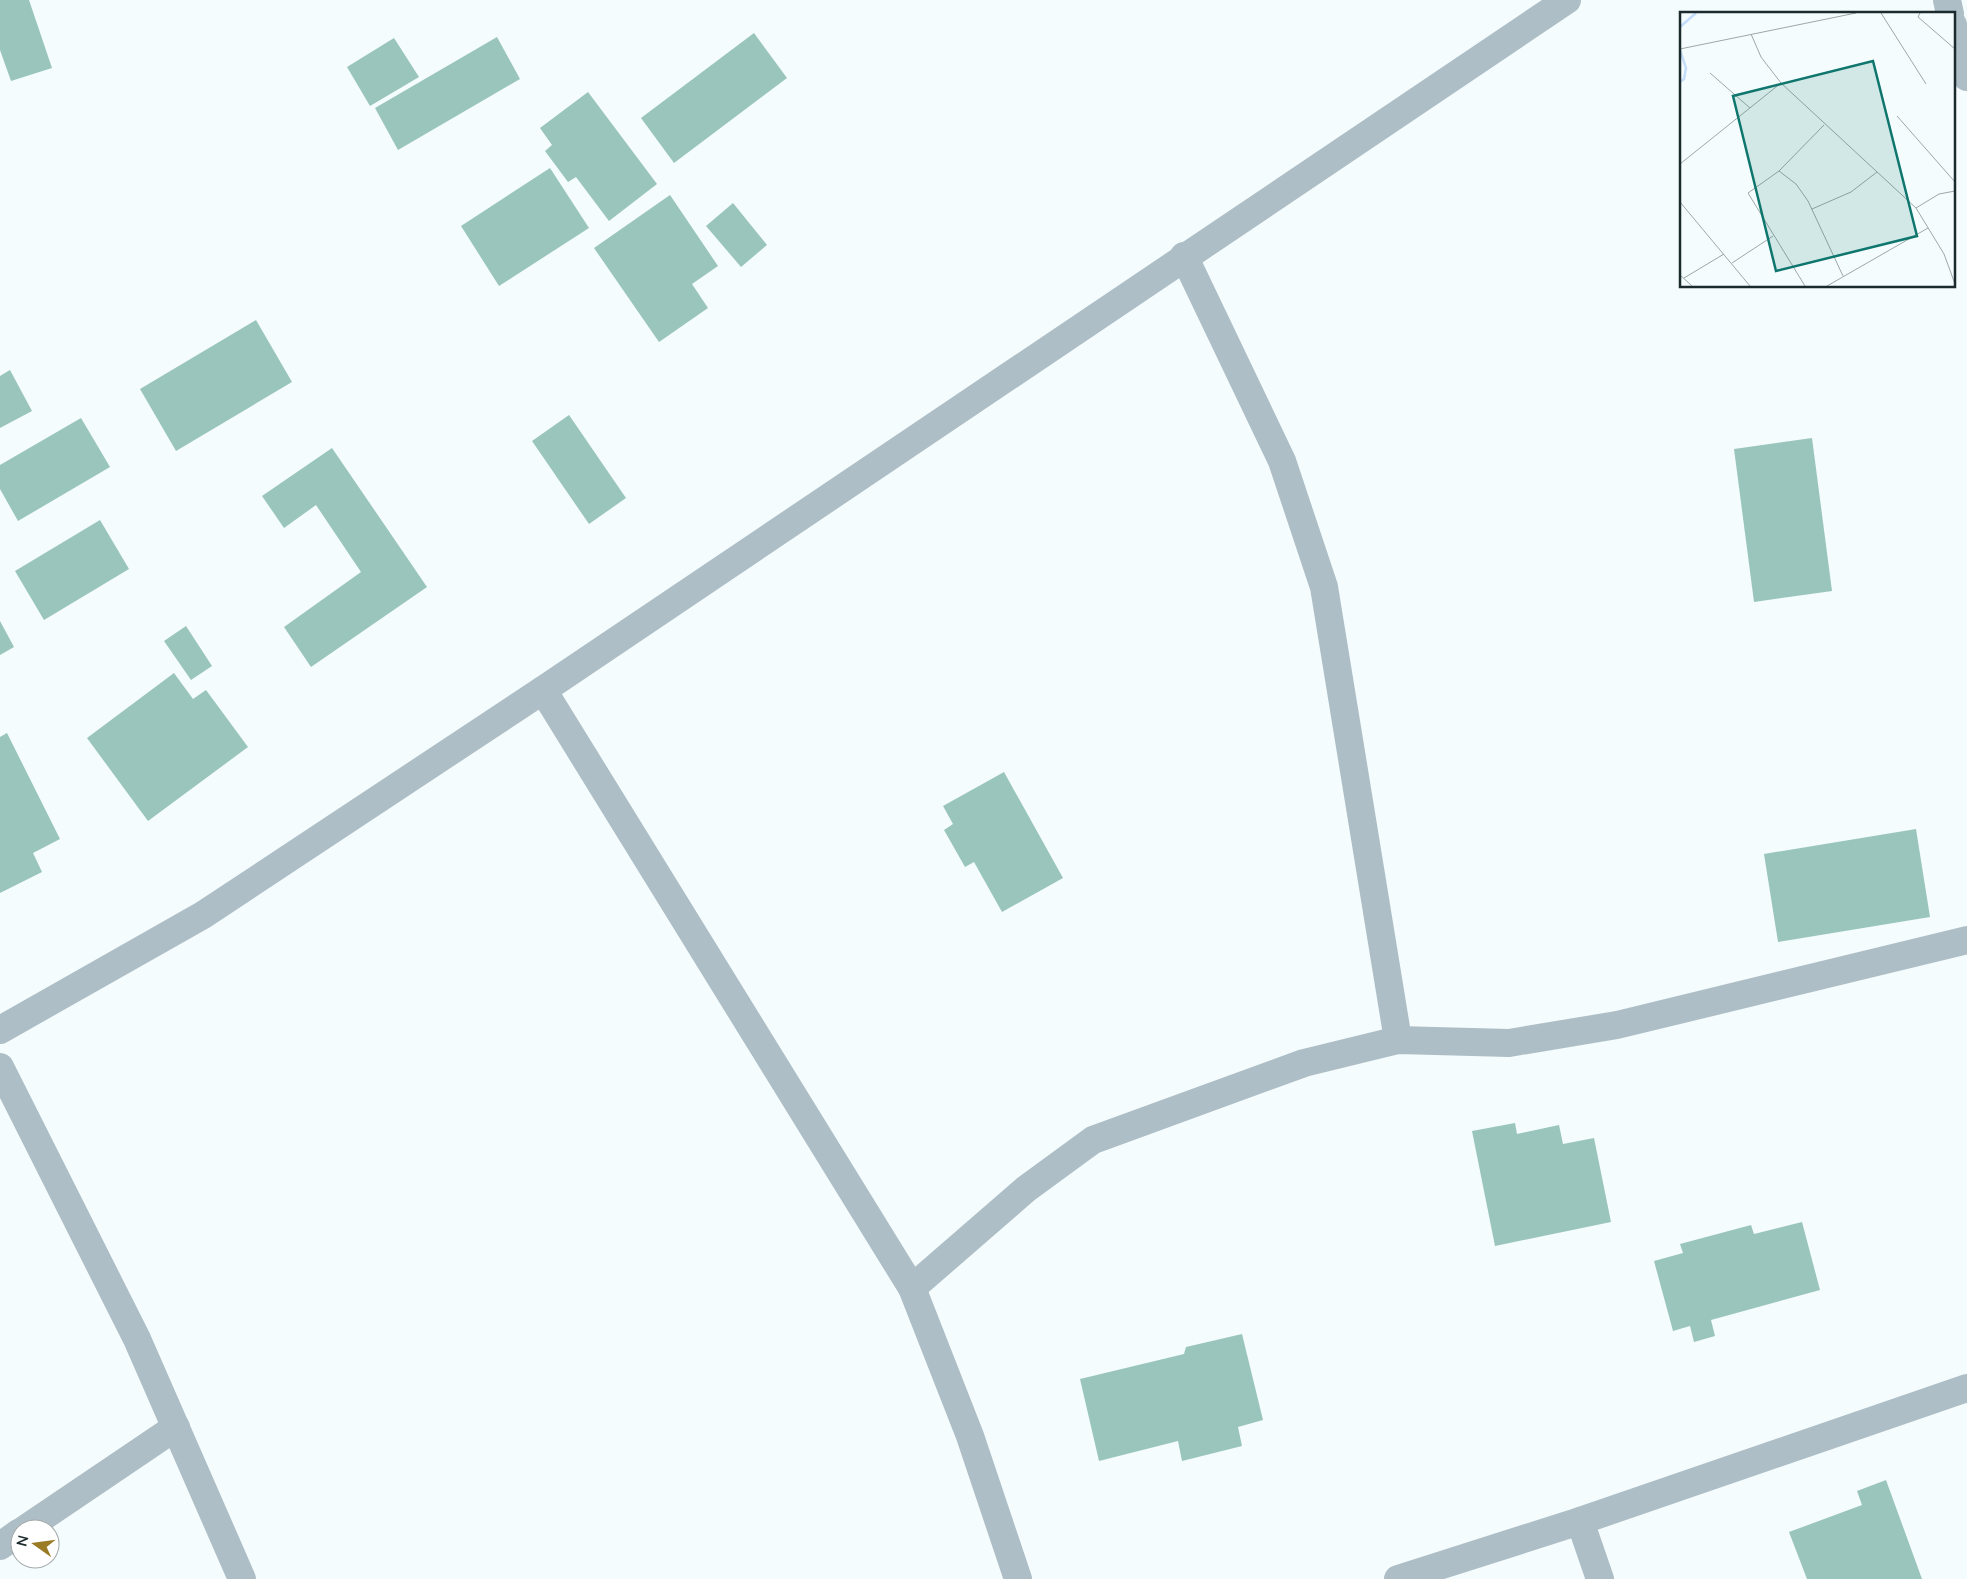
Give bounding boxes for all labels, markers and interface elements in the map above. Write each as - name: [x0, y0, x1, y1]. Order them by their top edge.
- inset map: [1680, 12, 1954, 288]
- north arrow: [10, 1519, 60, 1569]
- text: N: [12, 1533, 31, 1548]

